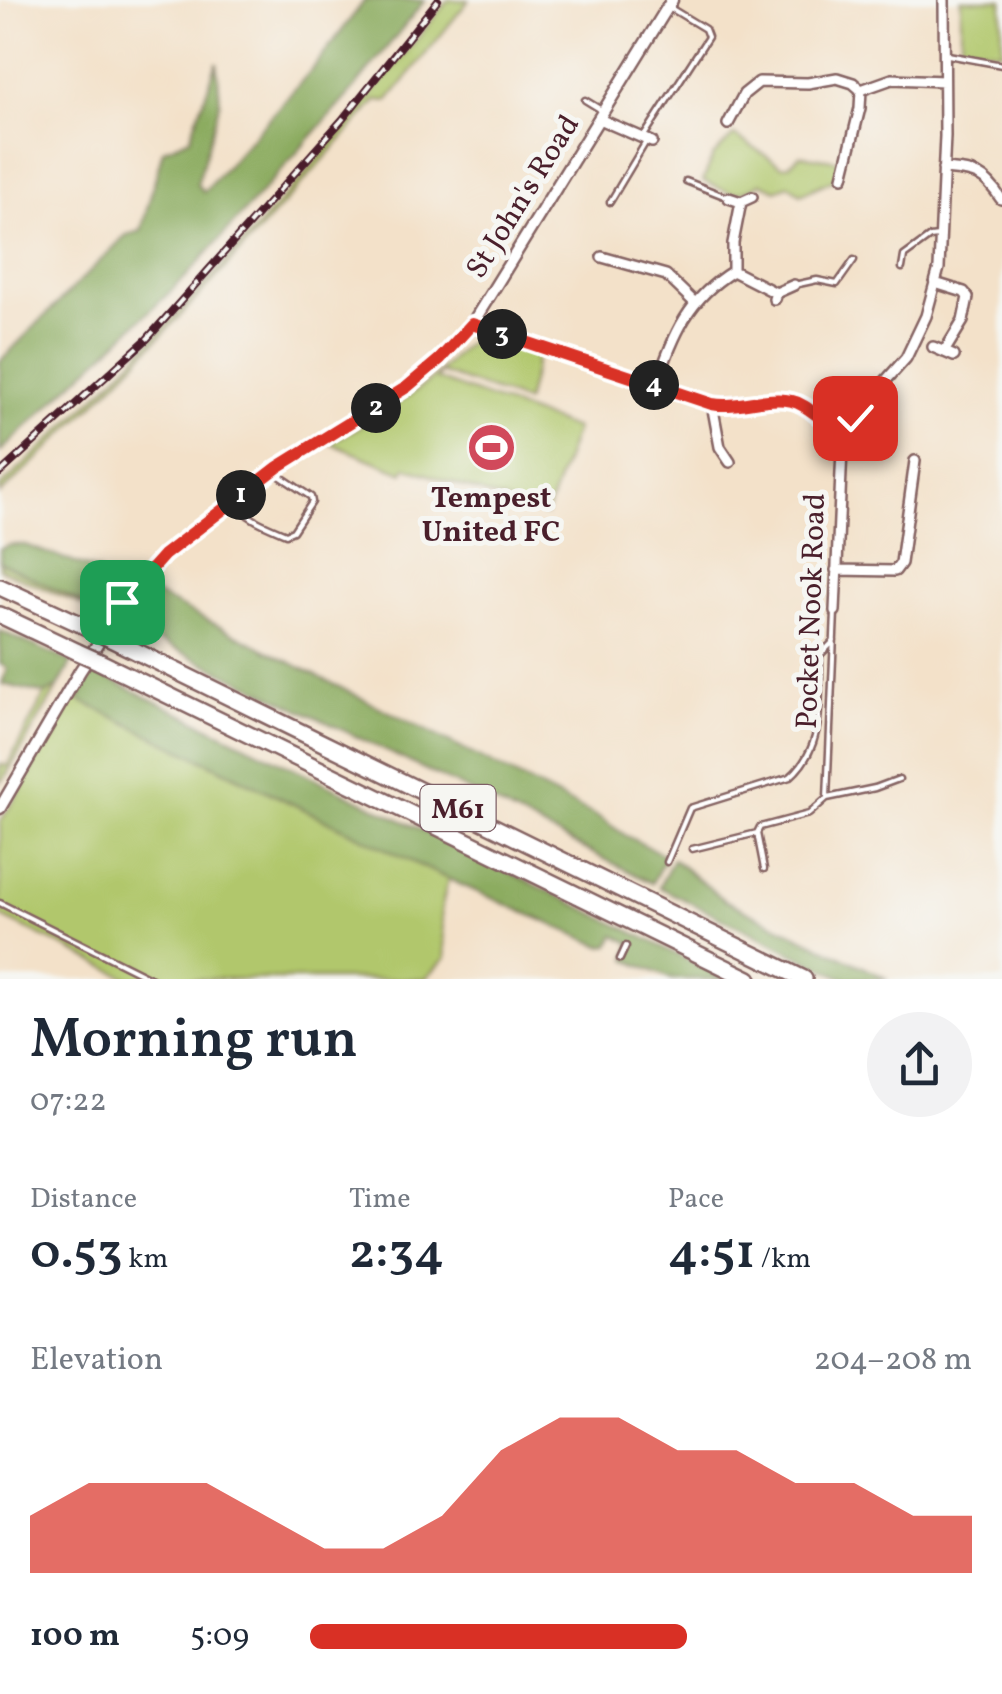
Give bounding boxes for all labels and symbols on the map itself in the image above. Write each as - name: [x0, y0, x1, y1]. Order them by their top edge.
- street label: St John's Road: [457, 107, 591, 287]
- pin: 3: [477, 309, 527, 359]
- pin: 4: [629, 360, 679, 410]
- pin: [813, 376, 898, 461]
- pin: 2: [351, 383, 401, 433]
- sports icon: Tempest United FC: [465, 422, 517, 474]
- pin: 1: [216, 470, 266, 520]
- place label: Tempest United FC: [422, 478, 560, 554]
- street label: Pocket Nook Road: [787, 492, 837, 730]
- pin: [80, 560, 165, 645]
- road number: M61: [420, 785, 496, 831]

